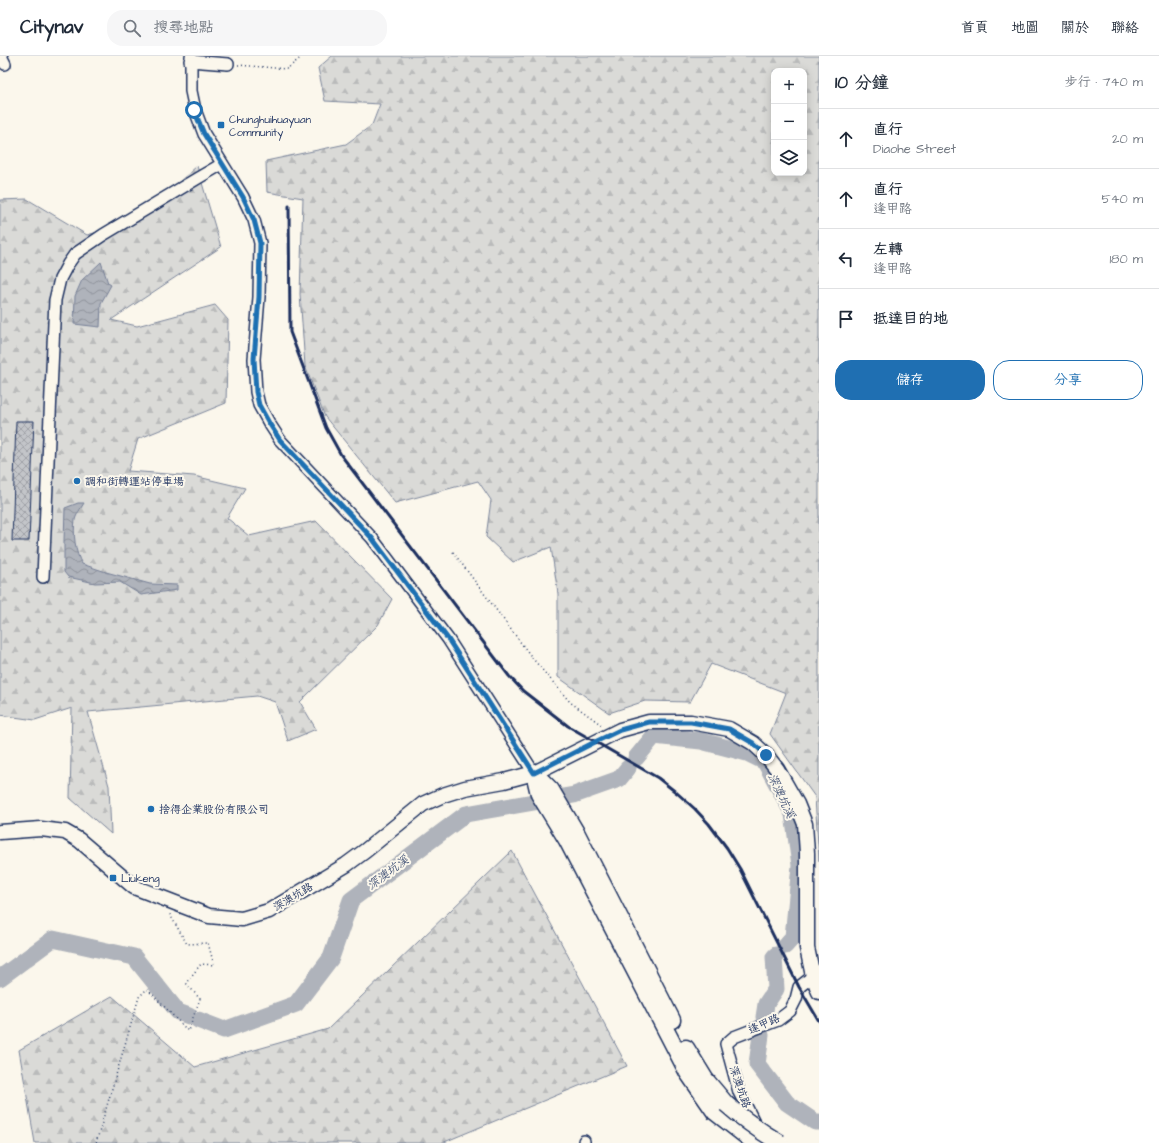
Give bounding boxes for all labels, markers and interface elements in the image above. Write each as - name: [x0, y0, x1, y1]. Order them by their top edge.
- search box: [107, 10, 387, 46]
- text: Citynav: [20, 14, 83, 41]
- icon: search: [121, 17, 143, 39]
- text: 搜尋地點: [153, 17, 213, 38]
- text: 首頁: [961, 18, 989, 38]
- text: 地圖: [1011, 18, 1039, 38]
- text: 關於: [1061, 18, 1089, 38]
- text: 聯絡: [1111, 18, 1139, 38]
- map controls: [771, 68, 807, 176]
- button: +: [771, 68, 807, 104]
- text: 10 分鐘: [835, 71, 889, 95]
- text: 步行 · 740 m: [1064, 73, 1143, 91]
- route start: [185, 101, 203, 119]
- button: −: [771, 104, 807, 140]
- place label: Chunghuihuayuan Community: [229, 112, 312, 141]
- text: 直行: [873, 119, 903, 140]
- marker: Chunghuihuayuan Community: [216, 120, 226, 130]
- icon: ahead: [835, 128, 857, 150]
- text: 20 m: [1112, 130, 1143, 148]
- button: layers: [771, 140, 807, 176]
- text: Diaohe Street: [873, 140, 956, 158]
- text: 直行: [873, 179, 903, 200]
- icon: ahead: [835, 188, 857, 210]
- text: 540 m: [1101, 190, 1143, 208]
- text: 逢甲路: [873, 200, 912, 218]
- text: 左轉: [873, 239, 903, 260]
- icon: left: [835, 248, 857, 270]
- text: 180 m: [1109, 250, 1143, 268]
- text: 逢甲路: [873, 260, 912, 278]
- icon: arrive: [835, 308, 857, 330]
- text: 抵達目的地: [873, 308, 948, 329]
- button: 儲存: [835, 360, 985, 400]
- button: 分享: [993, 360, 1143, 400]
- place label: 調和街轉運站停車場: [85, 474, 184, 489]
- marker: 調和街轉運站停車場: [72, 476, 82, 486]
- route end: [757, 746, 775, 764]
- water label: 深澳坑溪: [763, 771, 799, 822]
- place label: 捨得企業股份有限公司: [159, 802, 269, 817]
- marker: 捨得企業股份有限公司: [146, 804, 156, 814]
- water label: 深澳坑溪: [364, 851, 413, 894]
- place label: Liukeng: [121, 871, 160, 887]
- marker: Liukeng: [108, 873, 118, 883]
- street label: 深澳坑路: [270, 879, 316, 915]
- street label: 逢甲路: [746, 1010, 782, 1038]
- street label: 深澳坑路: [726, 1064, 754, 1110]

